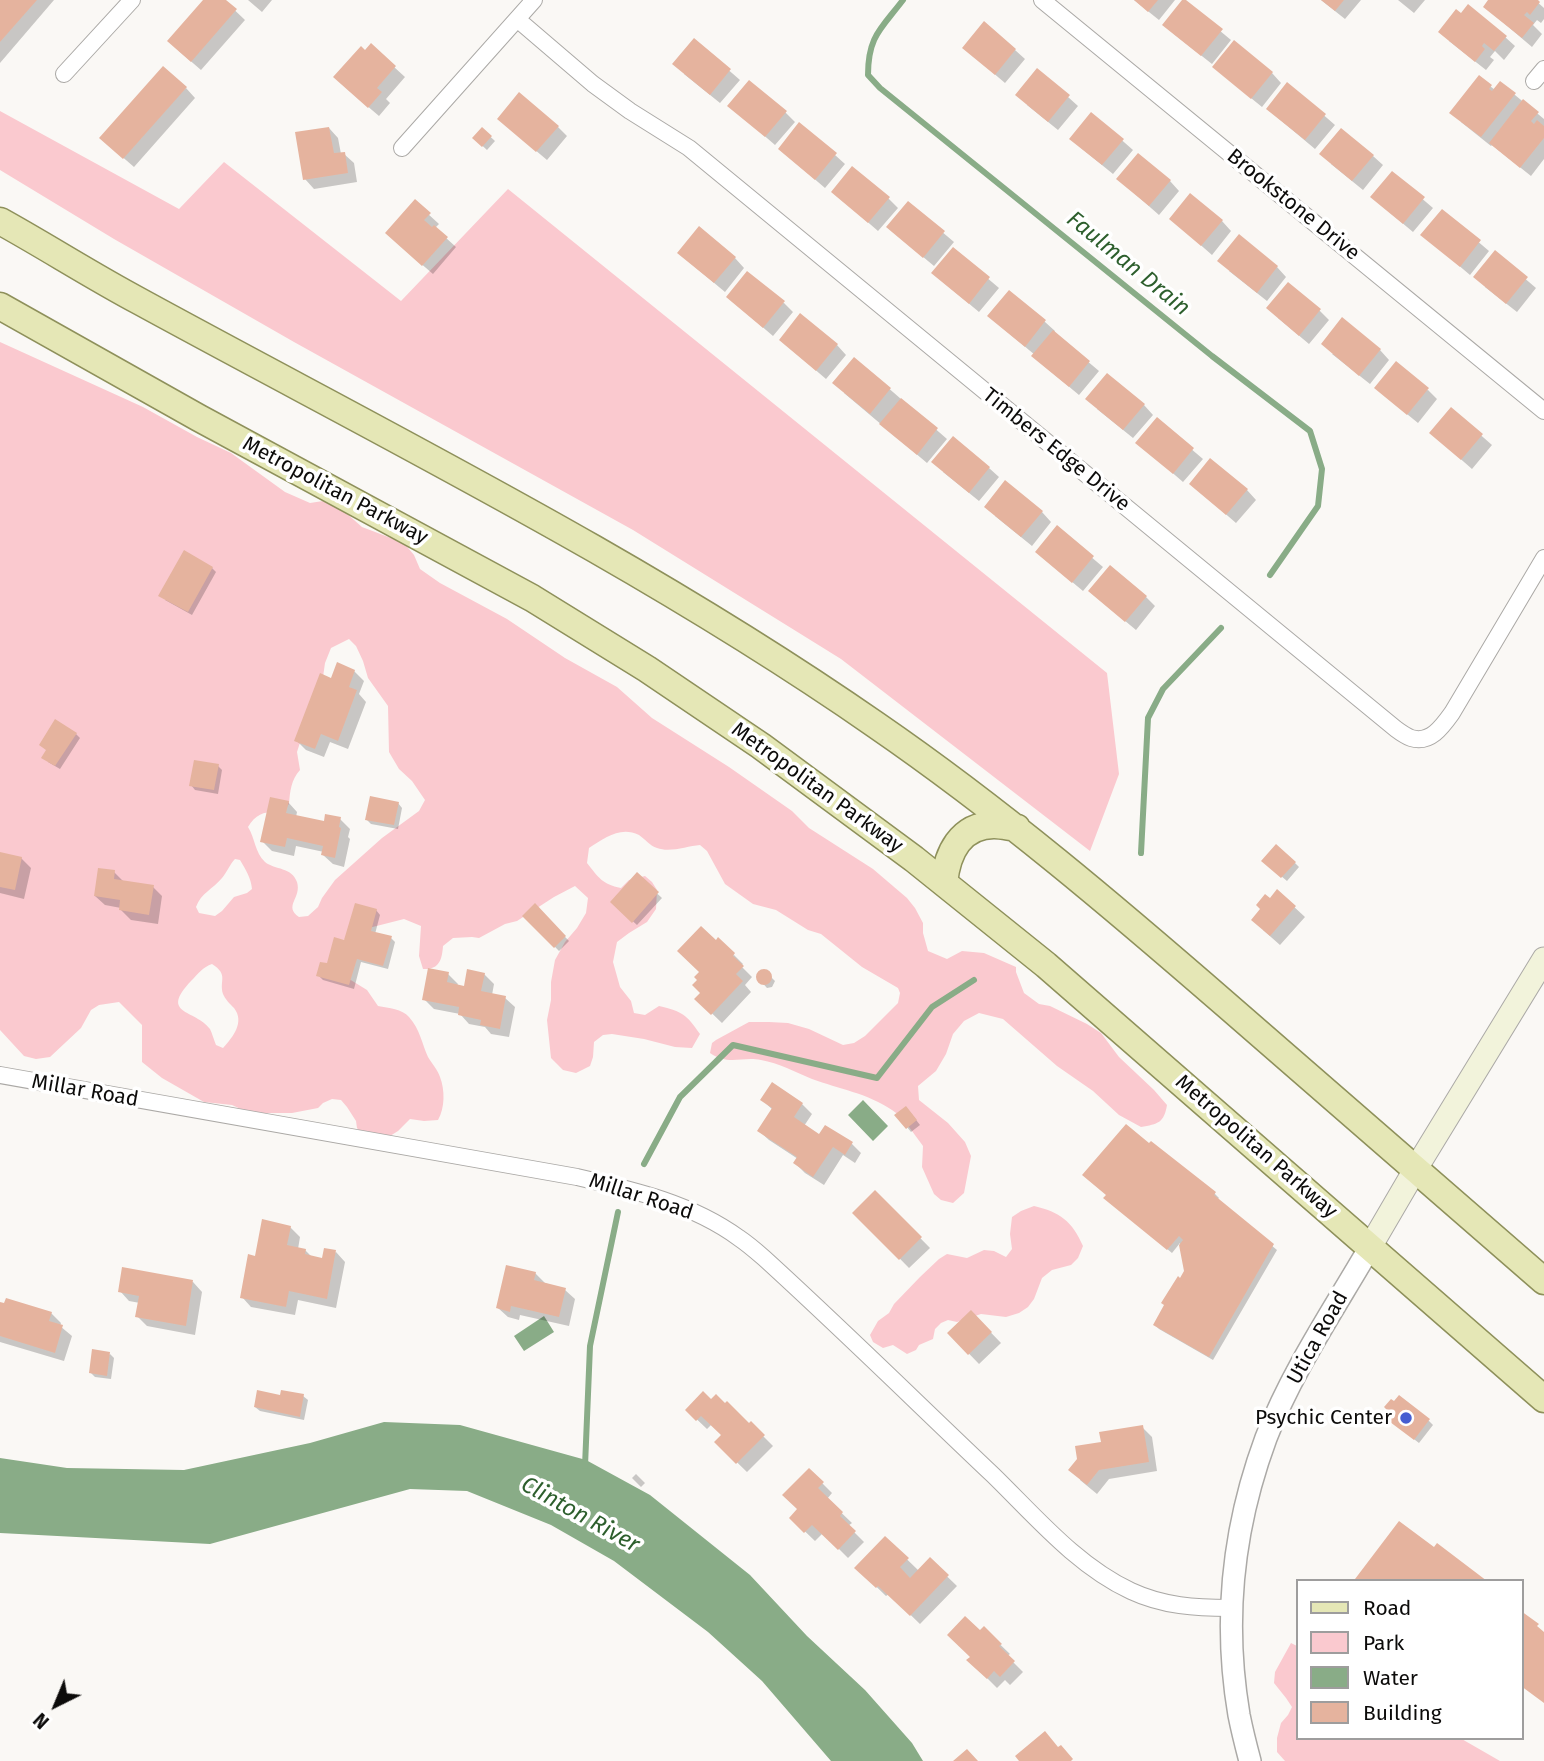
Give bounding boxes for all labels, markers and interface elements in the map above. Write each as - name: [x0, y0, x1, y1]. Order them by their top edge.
- street label: Brookstone Drive: [1222, 144, 1364, 266]
- water label: Faulman Drain: [1061, 206, 1195, 322]
- street label: Timbers Edge Drive: [977, 383, 1135, 517]
- street label: Metropolitan Parkway: [238, 431, 432, 551]
- street label: Metropolitan Parkway: [726, 717, 908, 859]
- street label: Millar Road: [30, 1069, 140, 1113]
- street label: Metropolitan Parkway: [1170, 1070, 1342, 1224]
- street label: Millar Road: [586, 1168, 696, 1226]
- street label: Utica Road: [1282, 1287, 1354, 1389]
- place label: Psychic Center: [1255, 1405, 1392, 1431]
- marker: Psychic Center: [1398, 1410, 1414, 1426]
- water label: Clinton River: [516, 1471, 644, 1559]
- legend: [1296, 1579, 1523, 1740]
- text: Road: [1363, 1595, 1411, 1621]
- text: Park: [1363, 1630, 1404, 1656]
- text: Water: [1363, 1665, 1418, 1691]
- north arrow: [21, 1670, 91, 1740]
- text: Building: [1363, 1700, 1442, 1726]
- text: N: [29, 1708, 54, 1733]

